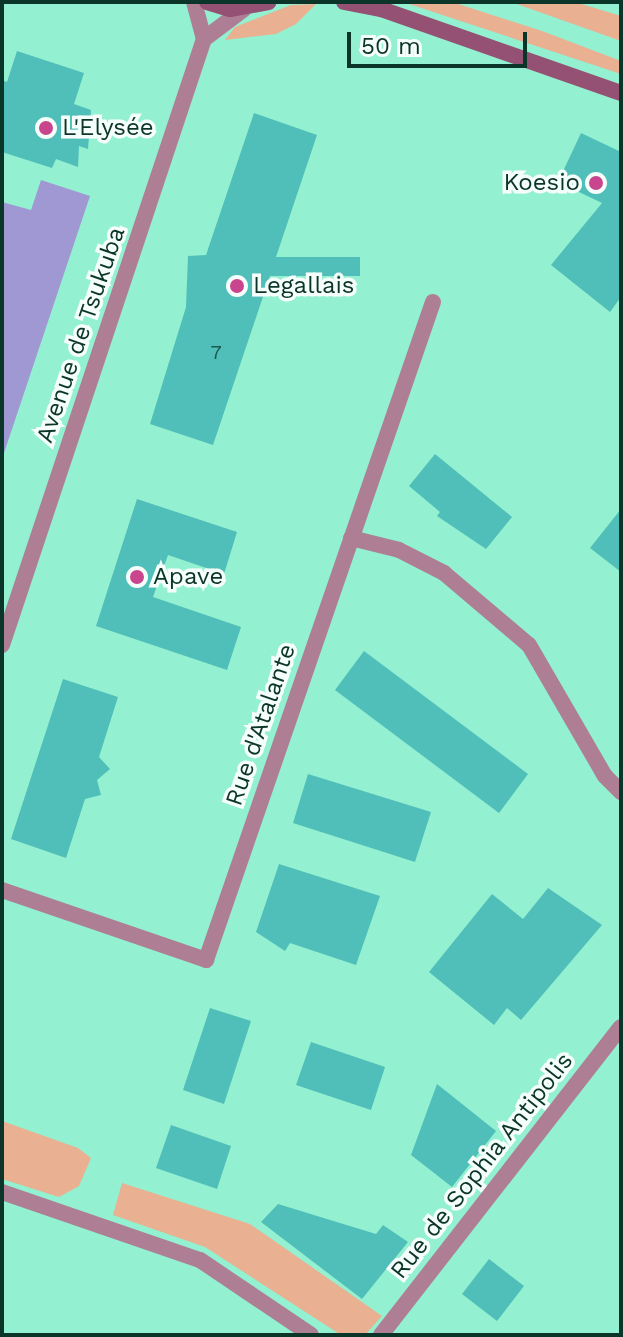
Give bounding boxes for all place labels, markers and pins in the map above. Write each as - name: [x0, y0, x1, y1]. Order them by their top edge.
- place label: L'Elysée: [62, 114, 154, 142]
- marker: L'Elysée: [37, 119, 55, 137]
- place label: Koesio: [504, 169, 580, 197]
- marker: Koesio: [587, 174, 605, 192]
- place label: Legallais: [253, 272, 354, 300]
- marker: Legallais: [228, 277, 246, 295]
- place label: Apave: [153, 563, 223, 591]
- marker: Apave: [128, 568, 146, 586]

